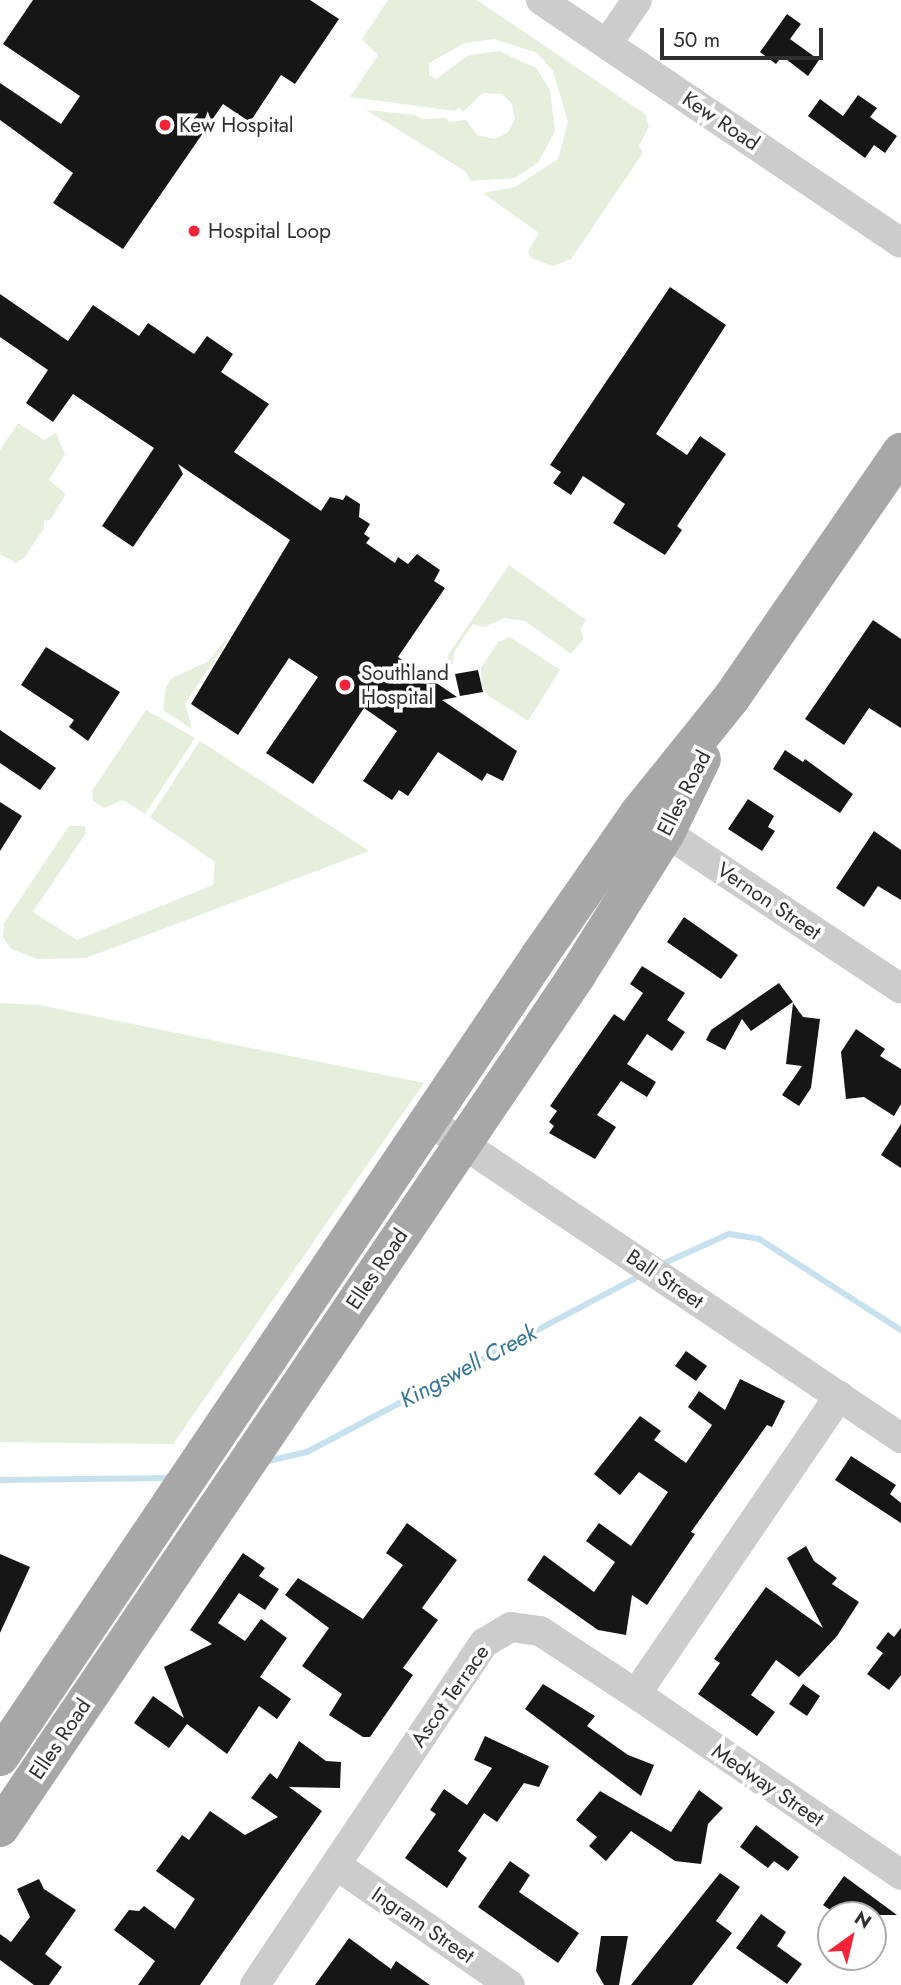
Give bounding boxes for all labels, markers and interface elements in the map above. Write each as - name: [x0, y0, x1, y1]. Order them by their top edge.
- scale bar: [663, 14, 826, 58]
- text: 50 m: [673, 25, 720, 55]
- street label: Kew Road: [678, 86, 764, 156]
- place label: Kew Hospital: [179, 112, 294, 138]
- marker: Kew Hospital: [157, 117, 173, 133]
- place label: Hospital Loop: [208, 218, 331, 244]
- marker: Hospital Loop: [186, 223, 202, 239]
- place label: Southland Hospital: [361, 660, 449, 710]
- marker: Southland Hospital: [335, 675, 355, 695]
- street label: Elles Road: [652, 746, 716, 840]
- street label: Vernon Street: [712, 857, 826, 945]
- street label: Elles Road: [341, 1224, 413, 1314]
- street label: Ball Street: [622, 1244, 708, 1314]
- water label: Kingswell Creek: [395, 1318, 541, 1414]
- street label: Ascot Terrace: [406, 1640, 494, 1752]
- street label: Elles Road: [24, 1694, 96, 1784]
- street label: Medway Street: [707, 1738, 829, 1832]
- street label: Ingram Street: [367, 1881, 479, 1969]
- north arrow: [817, 1901, 887, 1971]
- text: N: [849, 1904, 877, 1935]

